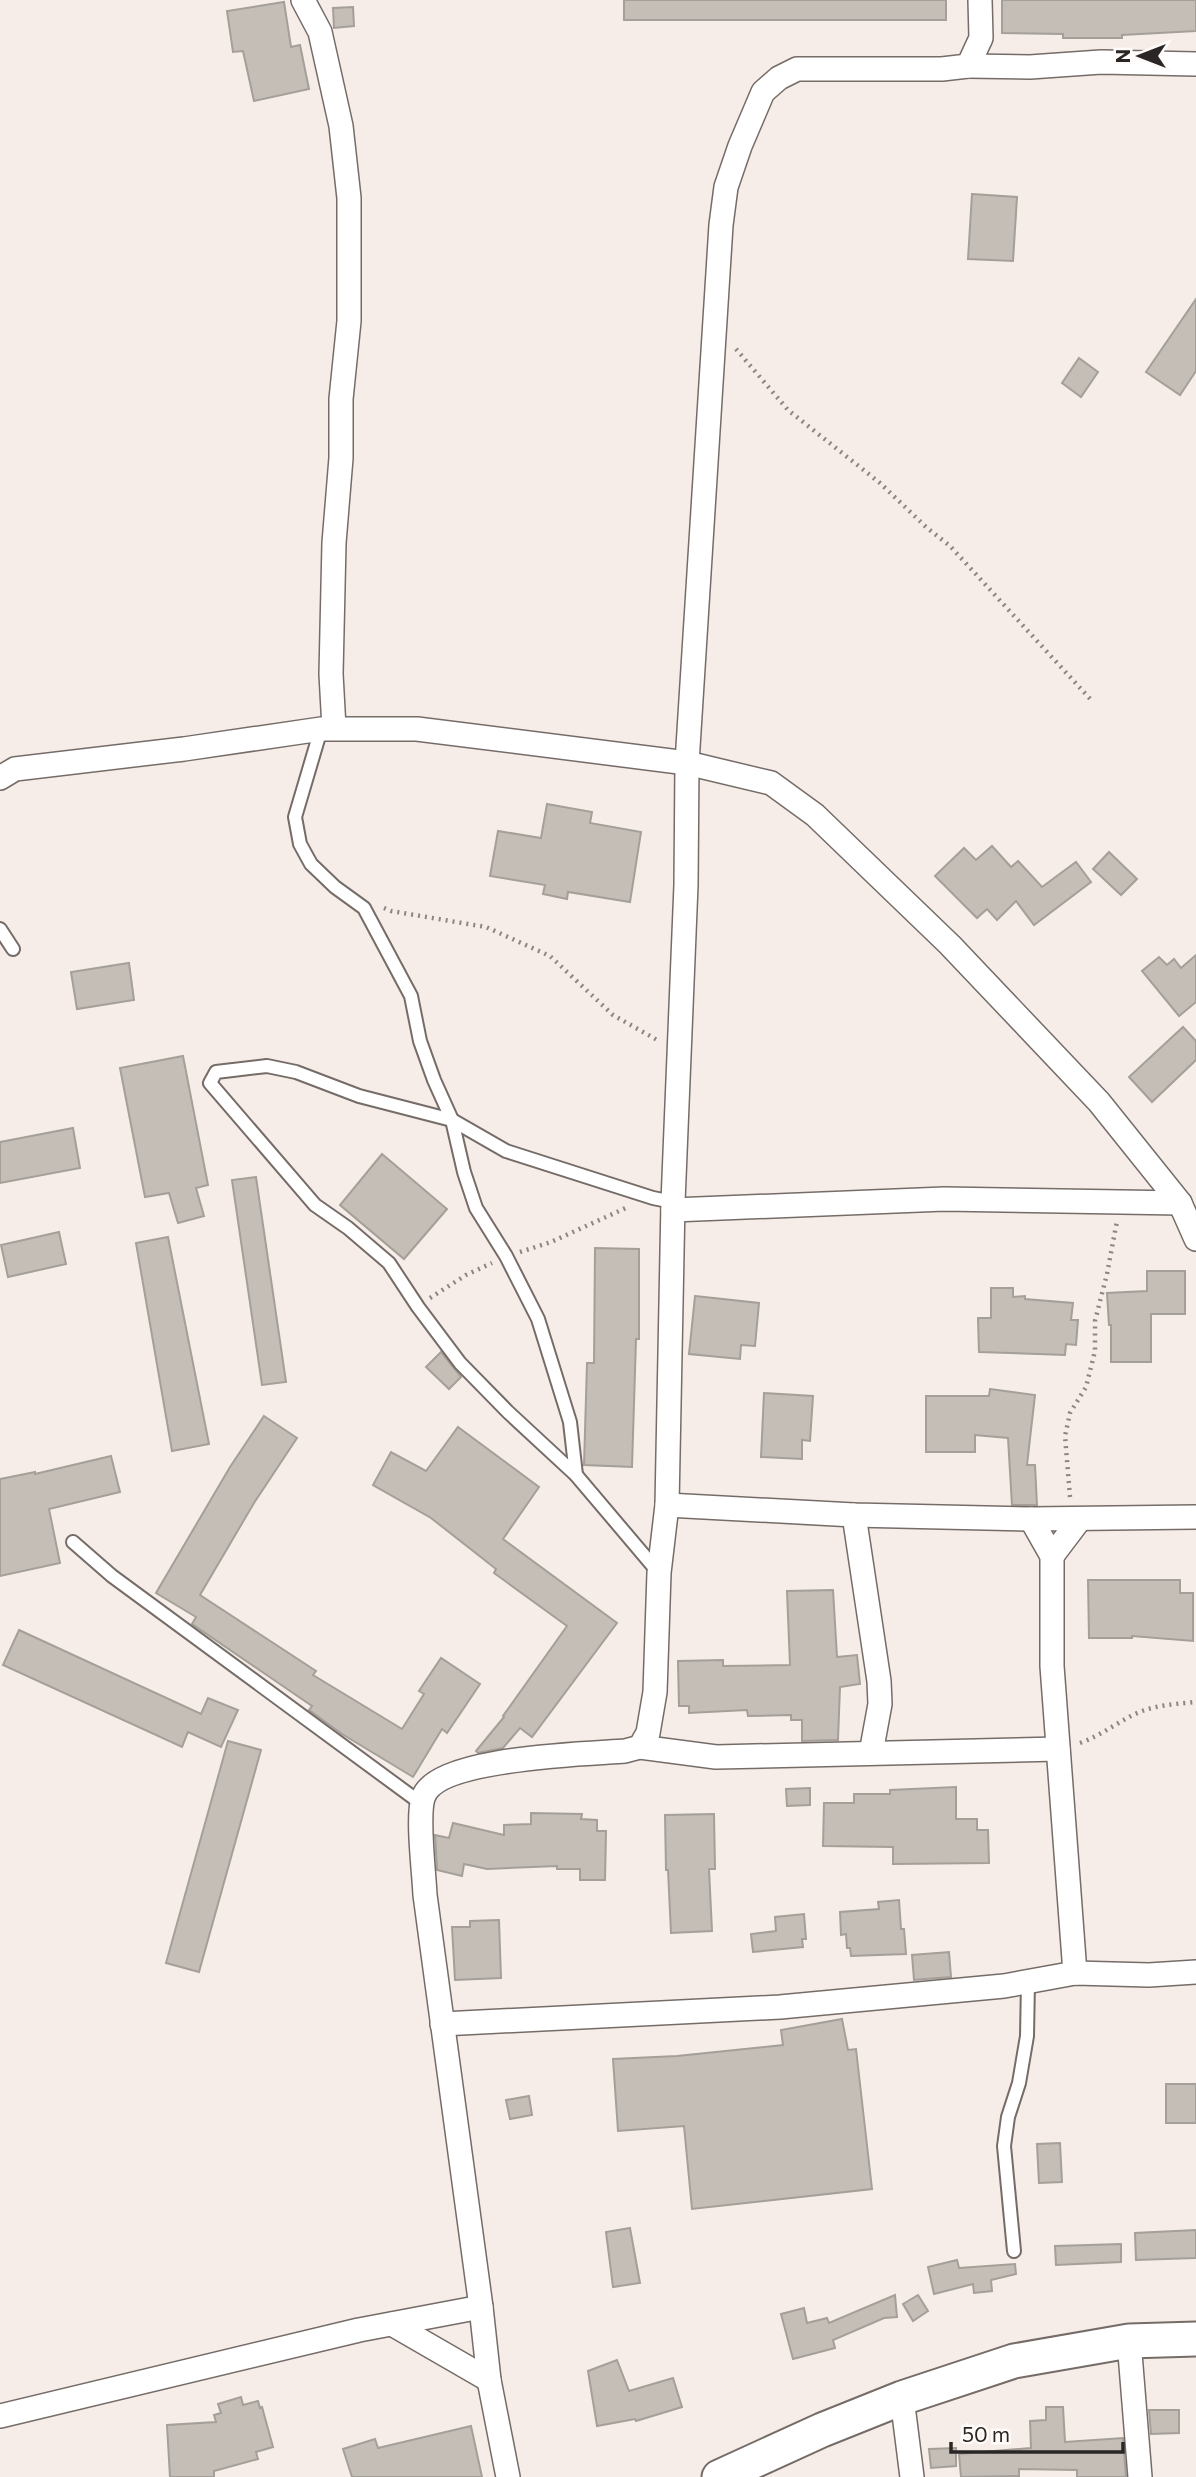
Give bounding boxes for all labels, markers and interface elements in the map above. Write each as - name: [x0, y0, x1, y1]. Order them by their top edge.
- north arrow: [1105, 21, 1175, 91]
- text: N: [1111, 49, 1134, 63]
- scale bar: [951, 2410, 1122, 2454]
- text: 50 m: [962, 2421, 1010, 2446]

